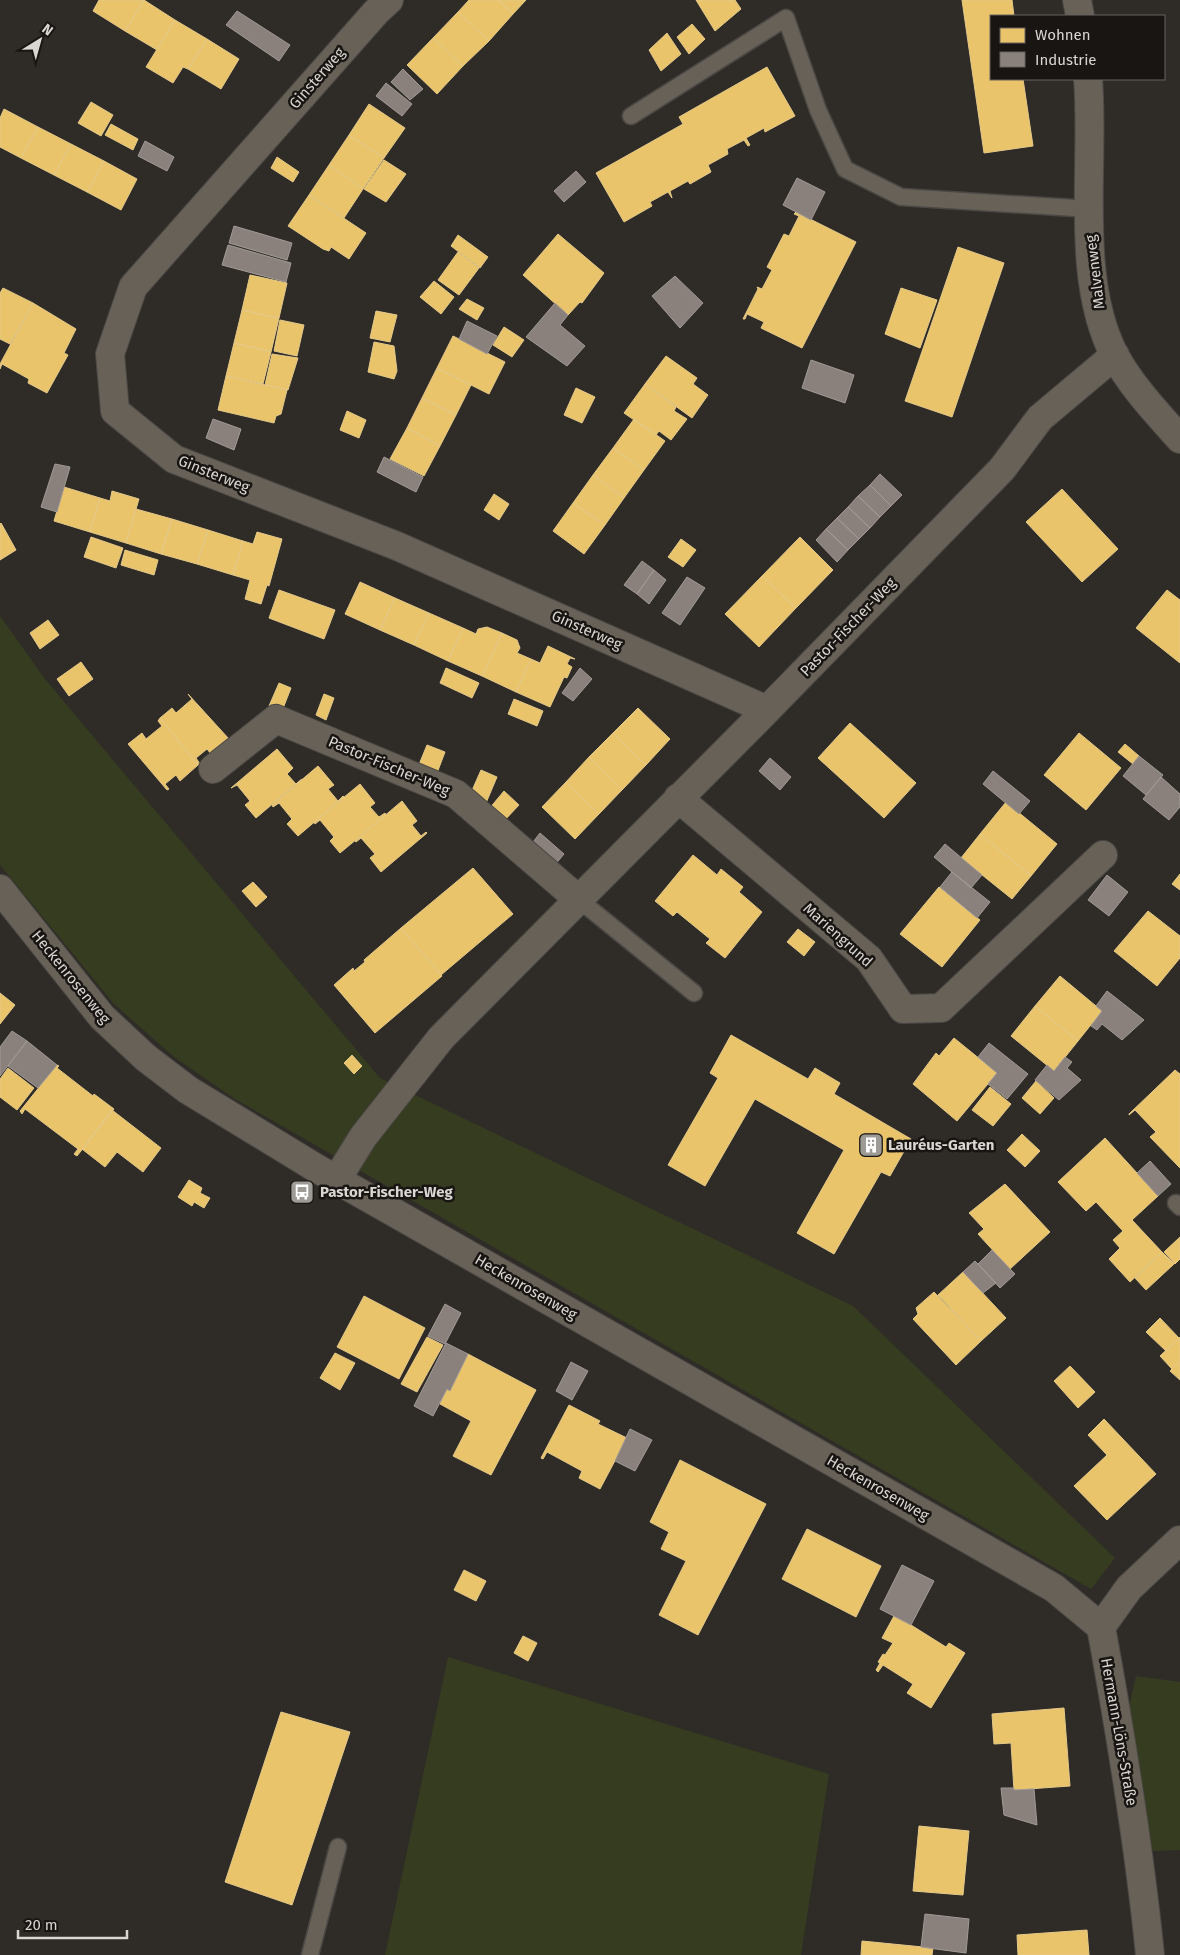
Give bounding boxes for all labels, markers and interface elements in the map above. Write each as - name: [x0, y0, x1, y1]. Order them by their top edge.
- north arrow: [15, 15, 65, 65]
- legend: [990, 15, 1165, 80]
- text: N: [39, 20, 56, 40]
- text: Wohnen: [1035, 26, 1091, 44]
- street label: Ginsterweg: [285, 44, 349, 112]
- text: Industrie: [1035, 51, 1097, 69]
- street label: Malvenweg: [1081, 234, 1109, 310]
- street label: Ginsterweg: [176, 452, 252, 497]
- street label: Pastor-Fischer-Weg: [796, 574, 900, 680]
- street label: Ginsterweg: [549, 606, 625, 654]
- street label: Pastor-Fischer-Weg: [326, 732, 453, 800]
- street label: Mariengrund: [800, 899, 876, 971]
- street label: Heckenrosenweg: [28, 927, 114, 1027]
- building icon: Lauréus-Garten: [858, 1132, 884, 1158]
- place label: Lauréus-Garten: [888, 1136, 994, 1154]
- bus stop icon: Pastor-Fischer-Weg: [289, 1179, 315, 1205]
- place label: Pastor-Fischer-Weg: [320, 1183, 454, 1201]
- street label: Heckenrosenweg: [472, 1250, 580, 1324]
- street label: Heckenrosenweg: [824, 1451, 932, 1525]
- street label: Hermann-Löns-Straße: [1097, 1657, 1141, 1807]
- scale bar: [18, 1908, 126, 1940]
- text: 20 m: [25, 1916, 58, 1934]

